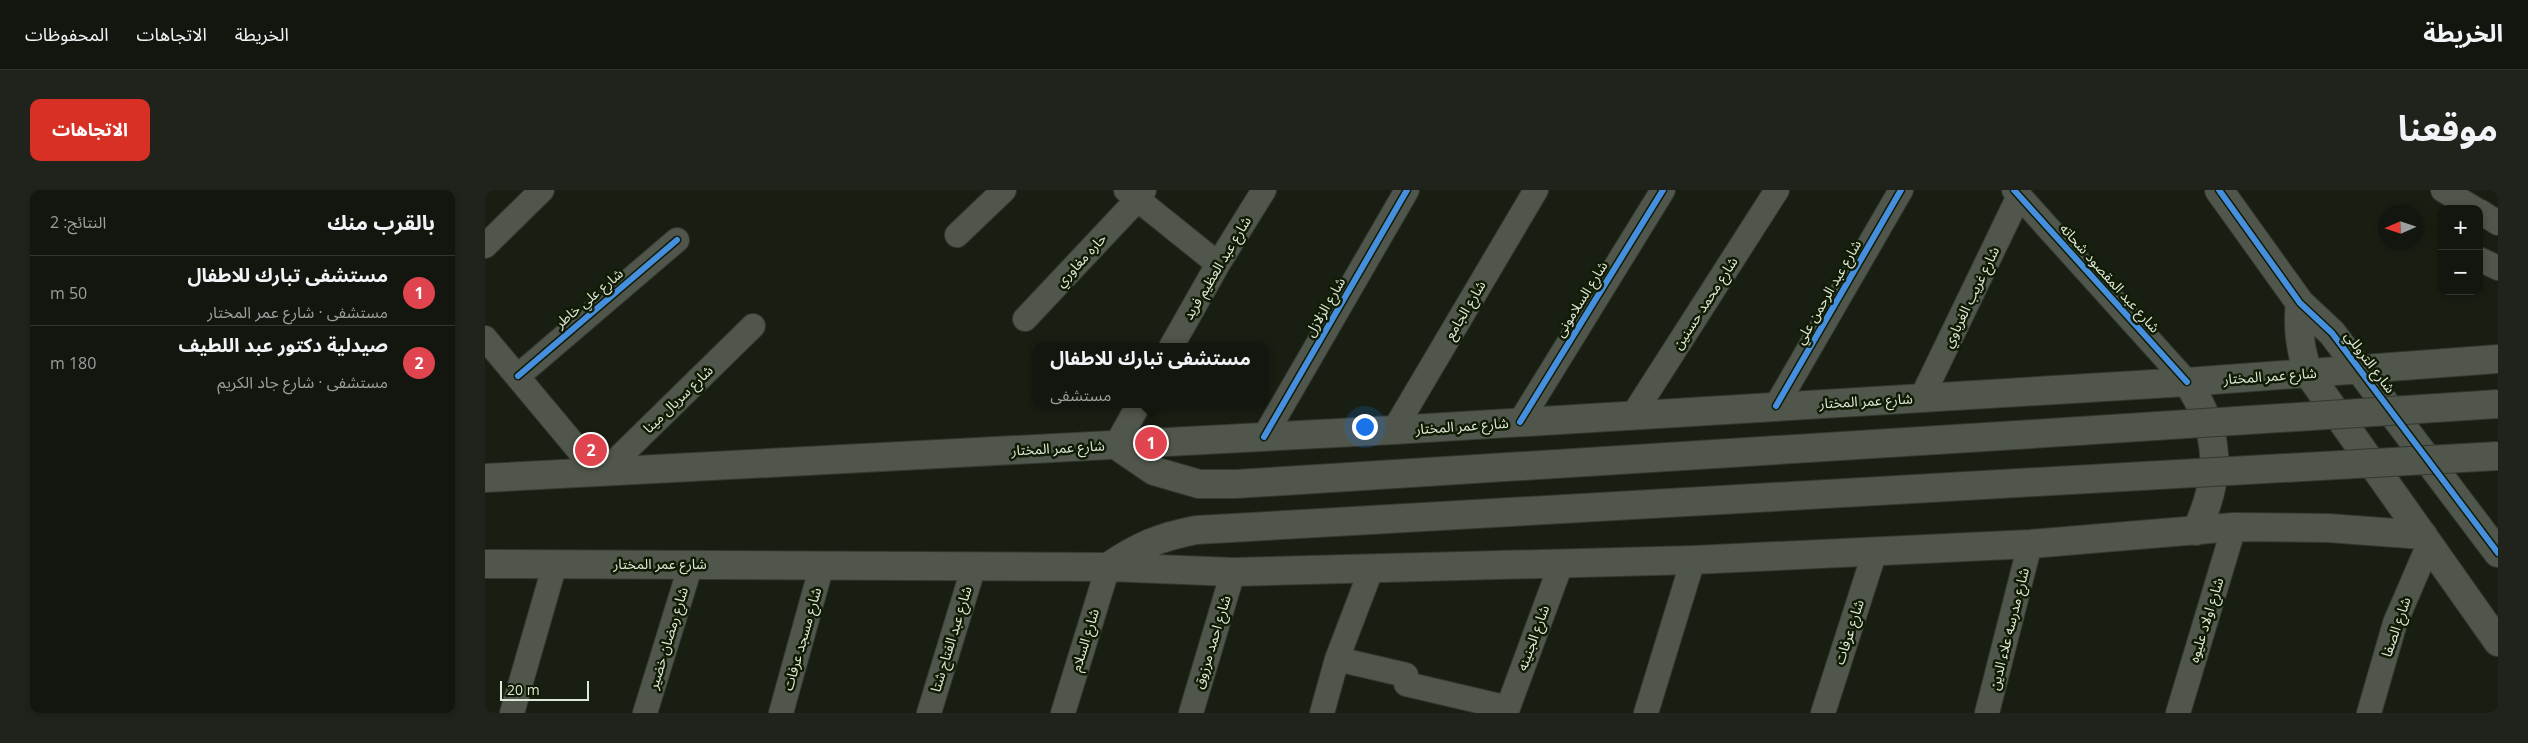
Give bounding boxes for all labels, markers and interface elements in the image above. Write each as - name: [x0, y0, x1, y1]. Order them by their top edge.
- text: الخريطة: [2423, 16, 2503, 49]
- text: المحفوظات: [25, 22, 109, 46]
- text: الاتجاهات: [137, 22, 207, 46]
- text: الخريطة: [235, 22, 289, 46]
- button: الاتجاهات: [30, 99, 150, 161]
- text: موقعنا: [2398, 104, 2498, 151]
- north arrow: [2378, 205, 2423, 250]
- map controls: [2438, 205, 2483, 295]
- button: +: [2438, 205, 2483, 250]
- text: بالقرب منك: [327, 208, 435, 236]
- text: النتائج: 2: [50, 211, 106, 233]
- street label: شارع عبد العظيم فريد: [1178, 212, 1257, 324]
- street label: شارع عبد المقصود شحاته: [2055, 219, 2165, 338]
- street label: حاره مغاوري: [1051, 229, 1112, 292]
- street label: شارع عبد الرحمن علي: [1790, 236, 1867, 349]
- street label: شارع غريب الغرباوي: [1938, 243, 2005, 352]
- button: −: [2438, 250, 2483, 295]
- street label: شارع محمد حسنين: [1668, 253, 1743, 354]
- street label: شارع السلامونى: [1550, 257, 1613, 341]
- text: مستشفى تبارك للاطفال: [187, 262, 388, 288]
- street label: شارع علي خاطر: [550, 264, 628, 334]
- street label: شارع الزلازل: [1300, 273, 1351, 341]
- street label: شارع الجامع: [1440, 277, 1491, 344]
- text: 50 m: [50, 282, 87, 304]
- text: 1: [414, 282, 424, 304]
- text: مستشفى · شارع عمر المختار: [207, 301, 388, 323]
- street label: شارع التروللي: [2339, 327, 2400, 398]
- text: صيدلية دكتور عبد اللطيف: [179, 332, 388, 358]
- popup: [1033, 343, 1268, 408]
- text: مستشفى تبارك للاطفال: [1050, 345, 1251, 371]
- text: 180 m: [50, 352, 96, 374]
- text: 2: [414, 352, 424, 374]
- street label: شارع سريال مينا: [639, 361, 718, 438]
- street label: شارع عمر المختار: [2222, 363, 2318, 390]
- text: مستشفى · شارع جاد الكريم: [217, 371, 388, 393]
- text: مستشفى: [1050, 384, 1111, 406]
- street label: شارع عمر المختار: [1818, 389, 1913, 414]
- street label: شارع عمر المختار: [1414, 413, 1510, 440]
- your location: [1352, 414, 1378, 440]
- pin: 1: [1135, 424, 1167, 462]
- pin: 2: [575, 431, 607, 469]
- street label: شارع عمر المختار: [1010, 436, 1105, 461]
- street label: شارع عمر المختار: [612, 554, 707, 575]
- street label: شارع مدرسه علاء الدين: [1984, 566, 2035, 693]
- street label: شارع اولاد عليوه: [2184, 575, 2229, 665]
- street label: شارع عبد الفتاح شتا: [925, 584, 978, 695]
- street label: شارع رمضان خضير: [643, 585, 694, 693]
- street label: شارع مسجد عرفات: [778, 585, 827, 693]
- street label: شارع احمد مرزوق: [1188, 593, 1237, 692]
- street label: شارع الصفا: [2376, 594, 2417, 660]
- street label: شارع عرفات: [1829, 597, 1870, 667]
- street label: شارع الجنينه: [1512, 602, 1555, 674]
- street label: شارع السلام: [1066, 606, 1105, 674]
- scale bar: [500, 678, 589, 701]
- text: 20 m: [507, 680, 540, 699]

